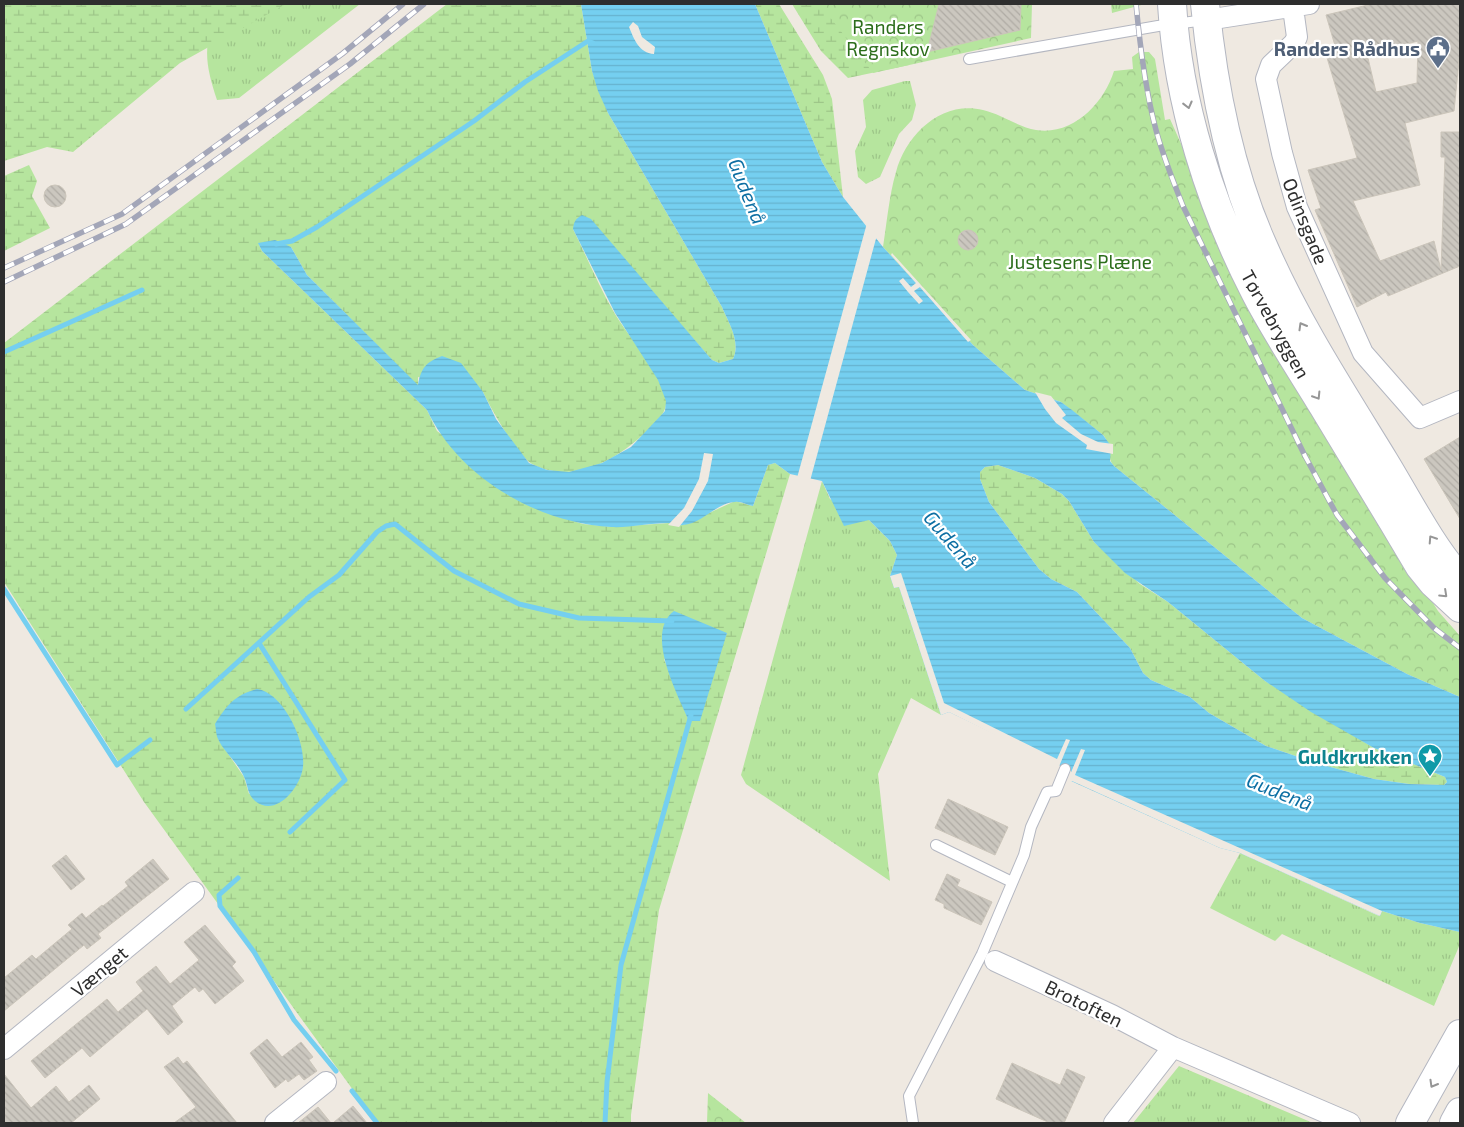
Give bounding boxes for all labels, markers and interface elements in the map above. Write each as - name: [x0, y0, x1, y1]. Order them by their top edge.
- park label: Randers Regnskov: [846, 15, 930, 60]
- public building icon: Randers Rådhus: [1425, 35, 1451, 69]
- place label: Randers Rådhus: [1274, 37, 1420, 60]
- one-way arrow: [1182, 101, 1193, 110]
- water label: Gudenå: [724, 155, 772, 227]
- street label: Odinsgade: [1278, 174, 1334, 268]
- park label: Justesens Plæne: [1008, 250, 1152, 273]
- street label: Tørvebryggen: [1237, 266, 1315, 382]
- one-way arrow: [1299, 322, 1309, 331]
- one-way arrow: [1310, 391, 1320, 400]
- water label: Gudenå: [919, 505, 983, 573]
- one-way arrow: [1429, 535, 1438, 544]
- one-way arrow: [1439, 588, 1448, 597]
- place icon: Guldkrukken: [1417, 743, 1443, 777]
- place label: Guldkrukken: [1298, 745, 1412, 768]
- water label: Gudenå: [1244, 767, 1316, 815]
- street label: Vænget: [66, 941, 132, 1001]
- street label: Brotoften: [1041, 974, 1127, 1032]
- one-way arrow: [1429, 1079, 1439, 1088]

